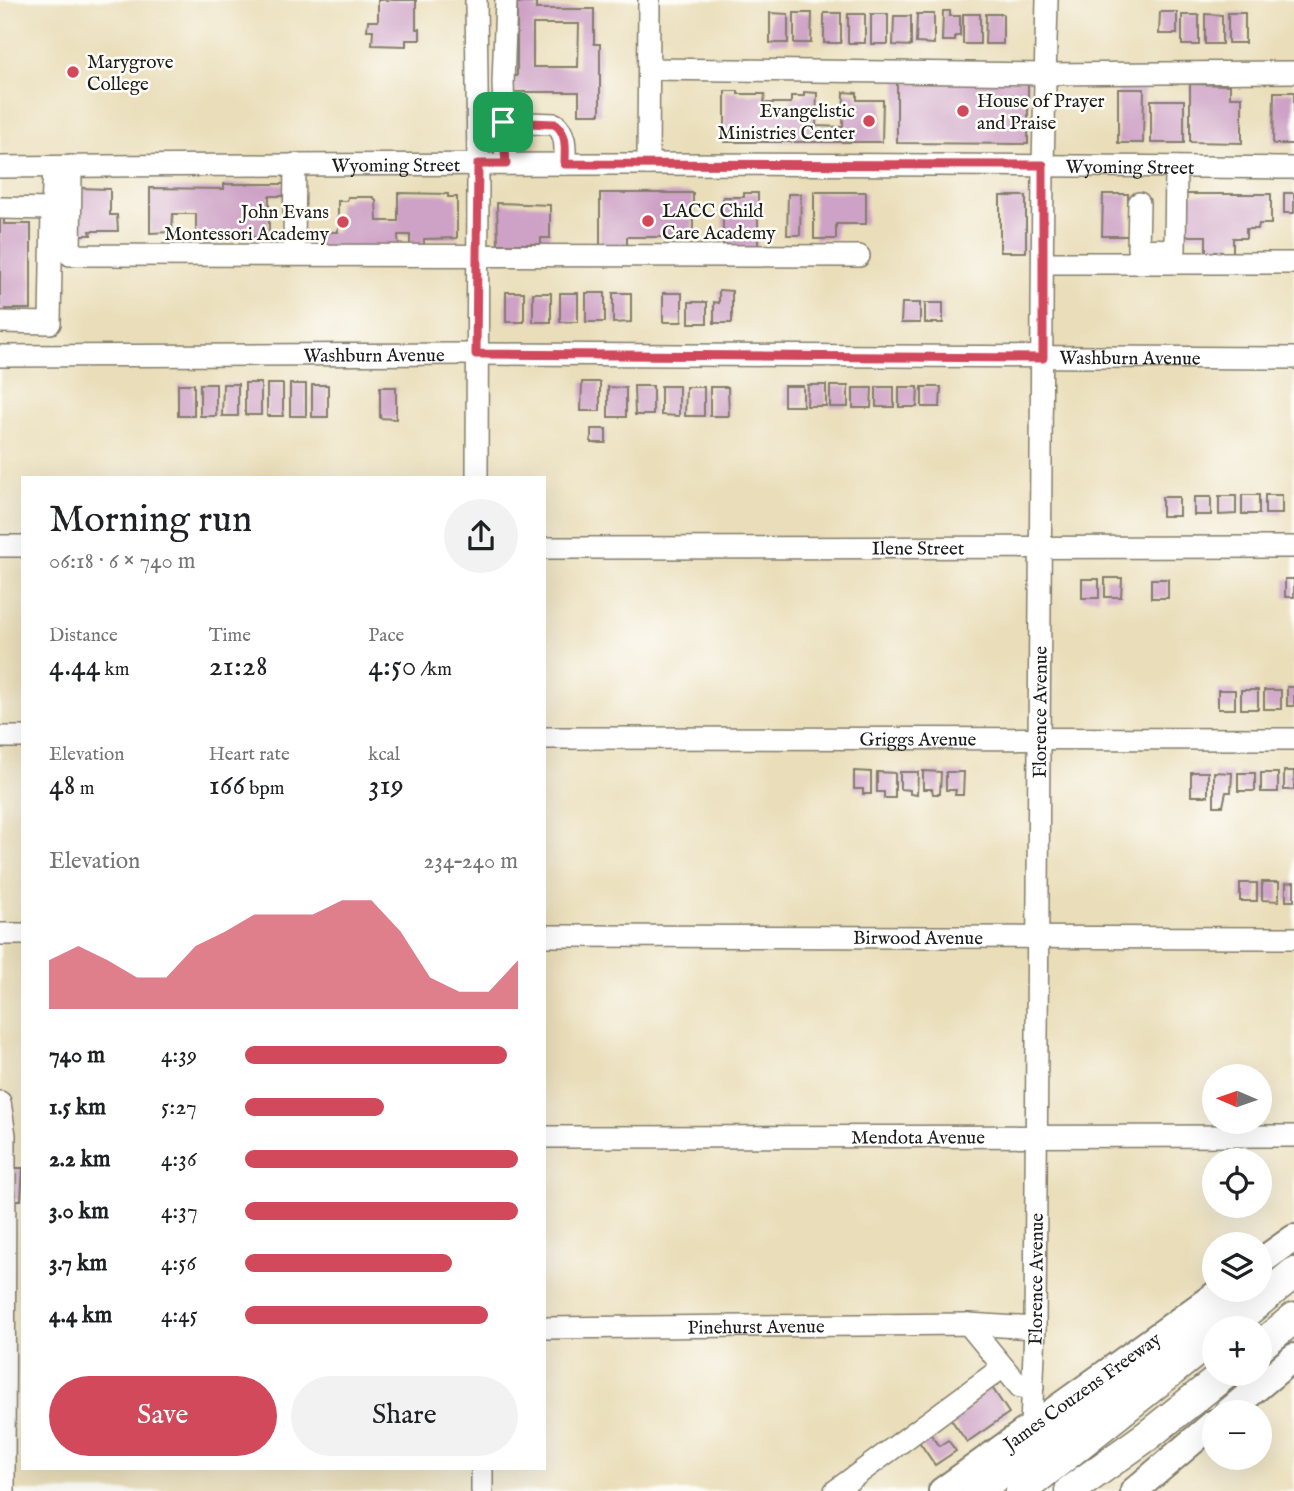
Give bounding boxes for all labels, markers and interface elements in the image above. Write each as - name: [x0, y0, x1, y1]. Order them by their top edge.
- place label: Marygrove College: [87, 51, 174, 97]
- marker: Marygrove College: [65, 64, 81, 80]
- place label: House of Prayer and Praise: [977, 90, 1105, 136]
- pin: [473, 92, 533, 152]
- place label: Evangelistic Ministries Center: [718, 100, 855, 146]
- icon: arrive: [484, 103, 522, 141]
- marker: House of Prayer and Praise: [955, 103, 971, 119]
- marker: Evangelistic Ministries Center: [861, 113, 877, 129]
- street label: Wyoming Street: [332, 154, 461, 179]
- street label: Wyoming Street: [1066, 156, 1195, 181]
- place label: LACC Child Care Academy: [662, 200, 776, 246]
- place label: John Evans Montessori Academy: [164, 201, 330, 247]
- marker: LACC Child Care Academy: [640, 213, 656, 229]
- marker: John Evans Montessori Academy: [335, 214, 351, 230]
- street label: Washburn Avenue: [303, 344, 445, 369]
- street label: Washburn Avenue: [1059, 347, 1201, 372]
- text: Morning run: [49, 497, 252, 545]
- button: share: [444, 499, 518, 573]
- street label: Ilene Street: [872, 537, 965, 562]
- text: 06:18 · 6 × 740 m: [49, 547, 196, 576]
- text: Distance: [49, 624, 118, 648]
- text: Time: [209, 624, 251, 648]
- text: Pace: [368, 624, 404, 648]
- street label: Florence Avenue: [1029, 646, 1054, 778]
- text: 4.44: [49, 648, 100, 686]
- text: 21:28: [209, 648, 268, 686]
- text: 4:50: [368, 648, 416, 686]
- text: km: [100, 658, 129, 682]
- text: /km: [416, 658, 452, 682]
- street label: Griggs Avenue: [860, 728, 977, 753]
- text: Elevation: [49, 743, 124, 767]
- text: Heart rate: [209, 743, 290, 767]
- text: kcal: [368, 743, 400, 767]
- text: 48: [49, 767, 75, 805]
- text: 166: [209, 767, 245, 805]
- text: 319: [368, 767, 404, 805]
- text: m: [75, 777, 94, 801]
- text: bpm: [245, 777, 284, 801]
- text: Elevation: [49, 847, 140, 876]
- text: 234–240 m: [424, 847, 518, 876]
- street label: Birwood Avenue: [853, 927, 983, 951]
- text: 740 m: [49, 1041, 105, 1070]
- text: 4:39: [161, 1041, 197, 1070]
- north arrow: [1202, 1064, 1272, 1134]
- map controls: [1202, 1064, 1272, 1470]
- text: 1.5 km: [49, 1093, 106, 1122]
- text: 5:27: [161, 1093, 197, 1122]
- street label: Mendota Avenue: [851, 1126, 985, 1151]
- text: 2.2 km: [49, 1145, 111, 1174]
- text: 4:36: [161, 1145, 197, 1174]
- button: locate: [1202, 1148, 1272, 1218]
- text: 3.0 km: [49, 1197, 109, 1226]
- text: 4:37: [161, 1197, 198, 1226]
- street label: Florence Avenue: [1024, 1213, 1050, 1346]
- button: layers: [1202, 1232, 1272, 1302]
- text: 3.7 km: [49, 1249, 107, 1278]
- text: 4:56: [161, 1249, 196, 1278]
- text: 4.4 km: [49, 1301, 112, 1330]
- text: 4:45: [161, 1301, 198, 1330]
- street label: Pinehurst Avenue: [687, 1315, 825, 1341]
- button: +: [1202, 1316, 1272, 1386]
- street label: James Couzens Freeway: [998, 1327, 1167, 1458]
- button: Save: [49, 1376, 277, 1456]
- button: Share: [291, 1376, 518, 1456]
- button: −: [1202, 1400, 1272, 1470]

